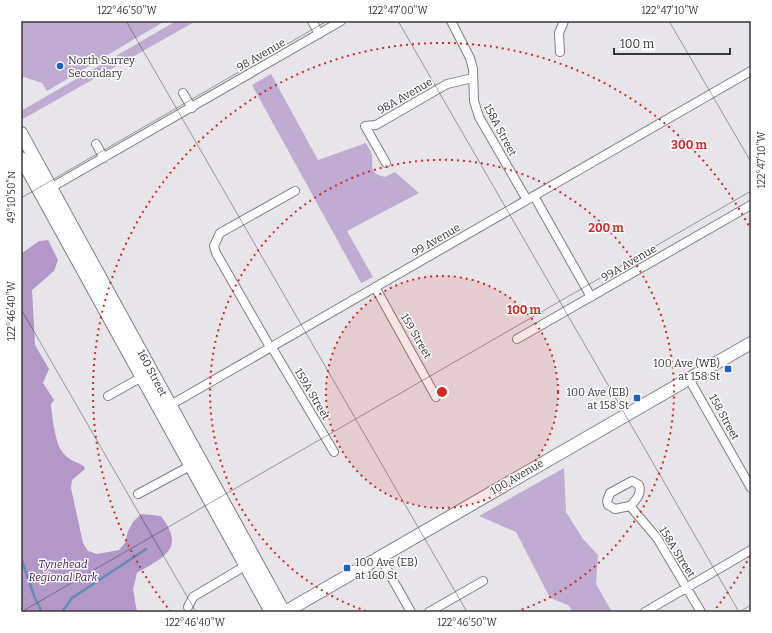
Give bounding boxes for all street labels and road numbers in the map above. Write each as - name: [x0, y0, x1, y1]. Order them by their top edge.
- street label: 98 Avenue: [234, 36, 288, 74]
- street label: 98A Avenue: [375, 75, 435, 117]
- street label: 158A Street: [481, 102, 519, 158]
- street label: 99 Avenue: [409, 221, 463, 259]
- street label: 99A Avenue: [599, 242, 659, 284]
- street label: 159 Street: [398, 311, 434, 361]
- street label: 160 Street: [134, 347, 170, 399]
- street label: 159A Street: [292, 366, 332, 422]
- street label: 158 Street: [706, 392, 742, 442]
- street label: 100 Avenue: [488, 457, 546, 497]
- street label: 158A Street: [656, 524, 698, 580]

